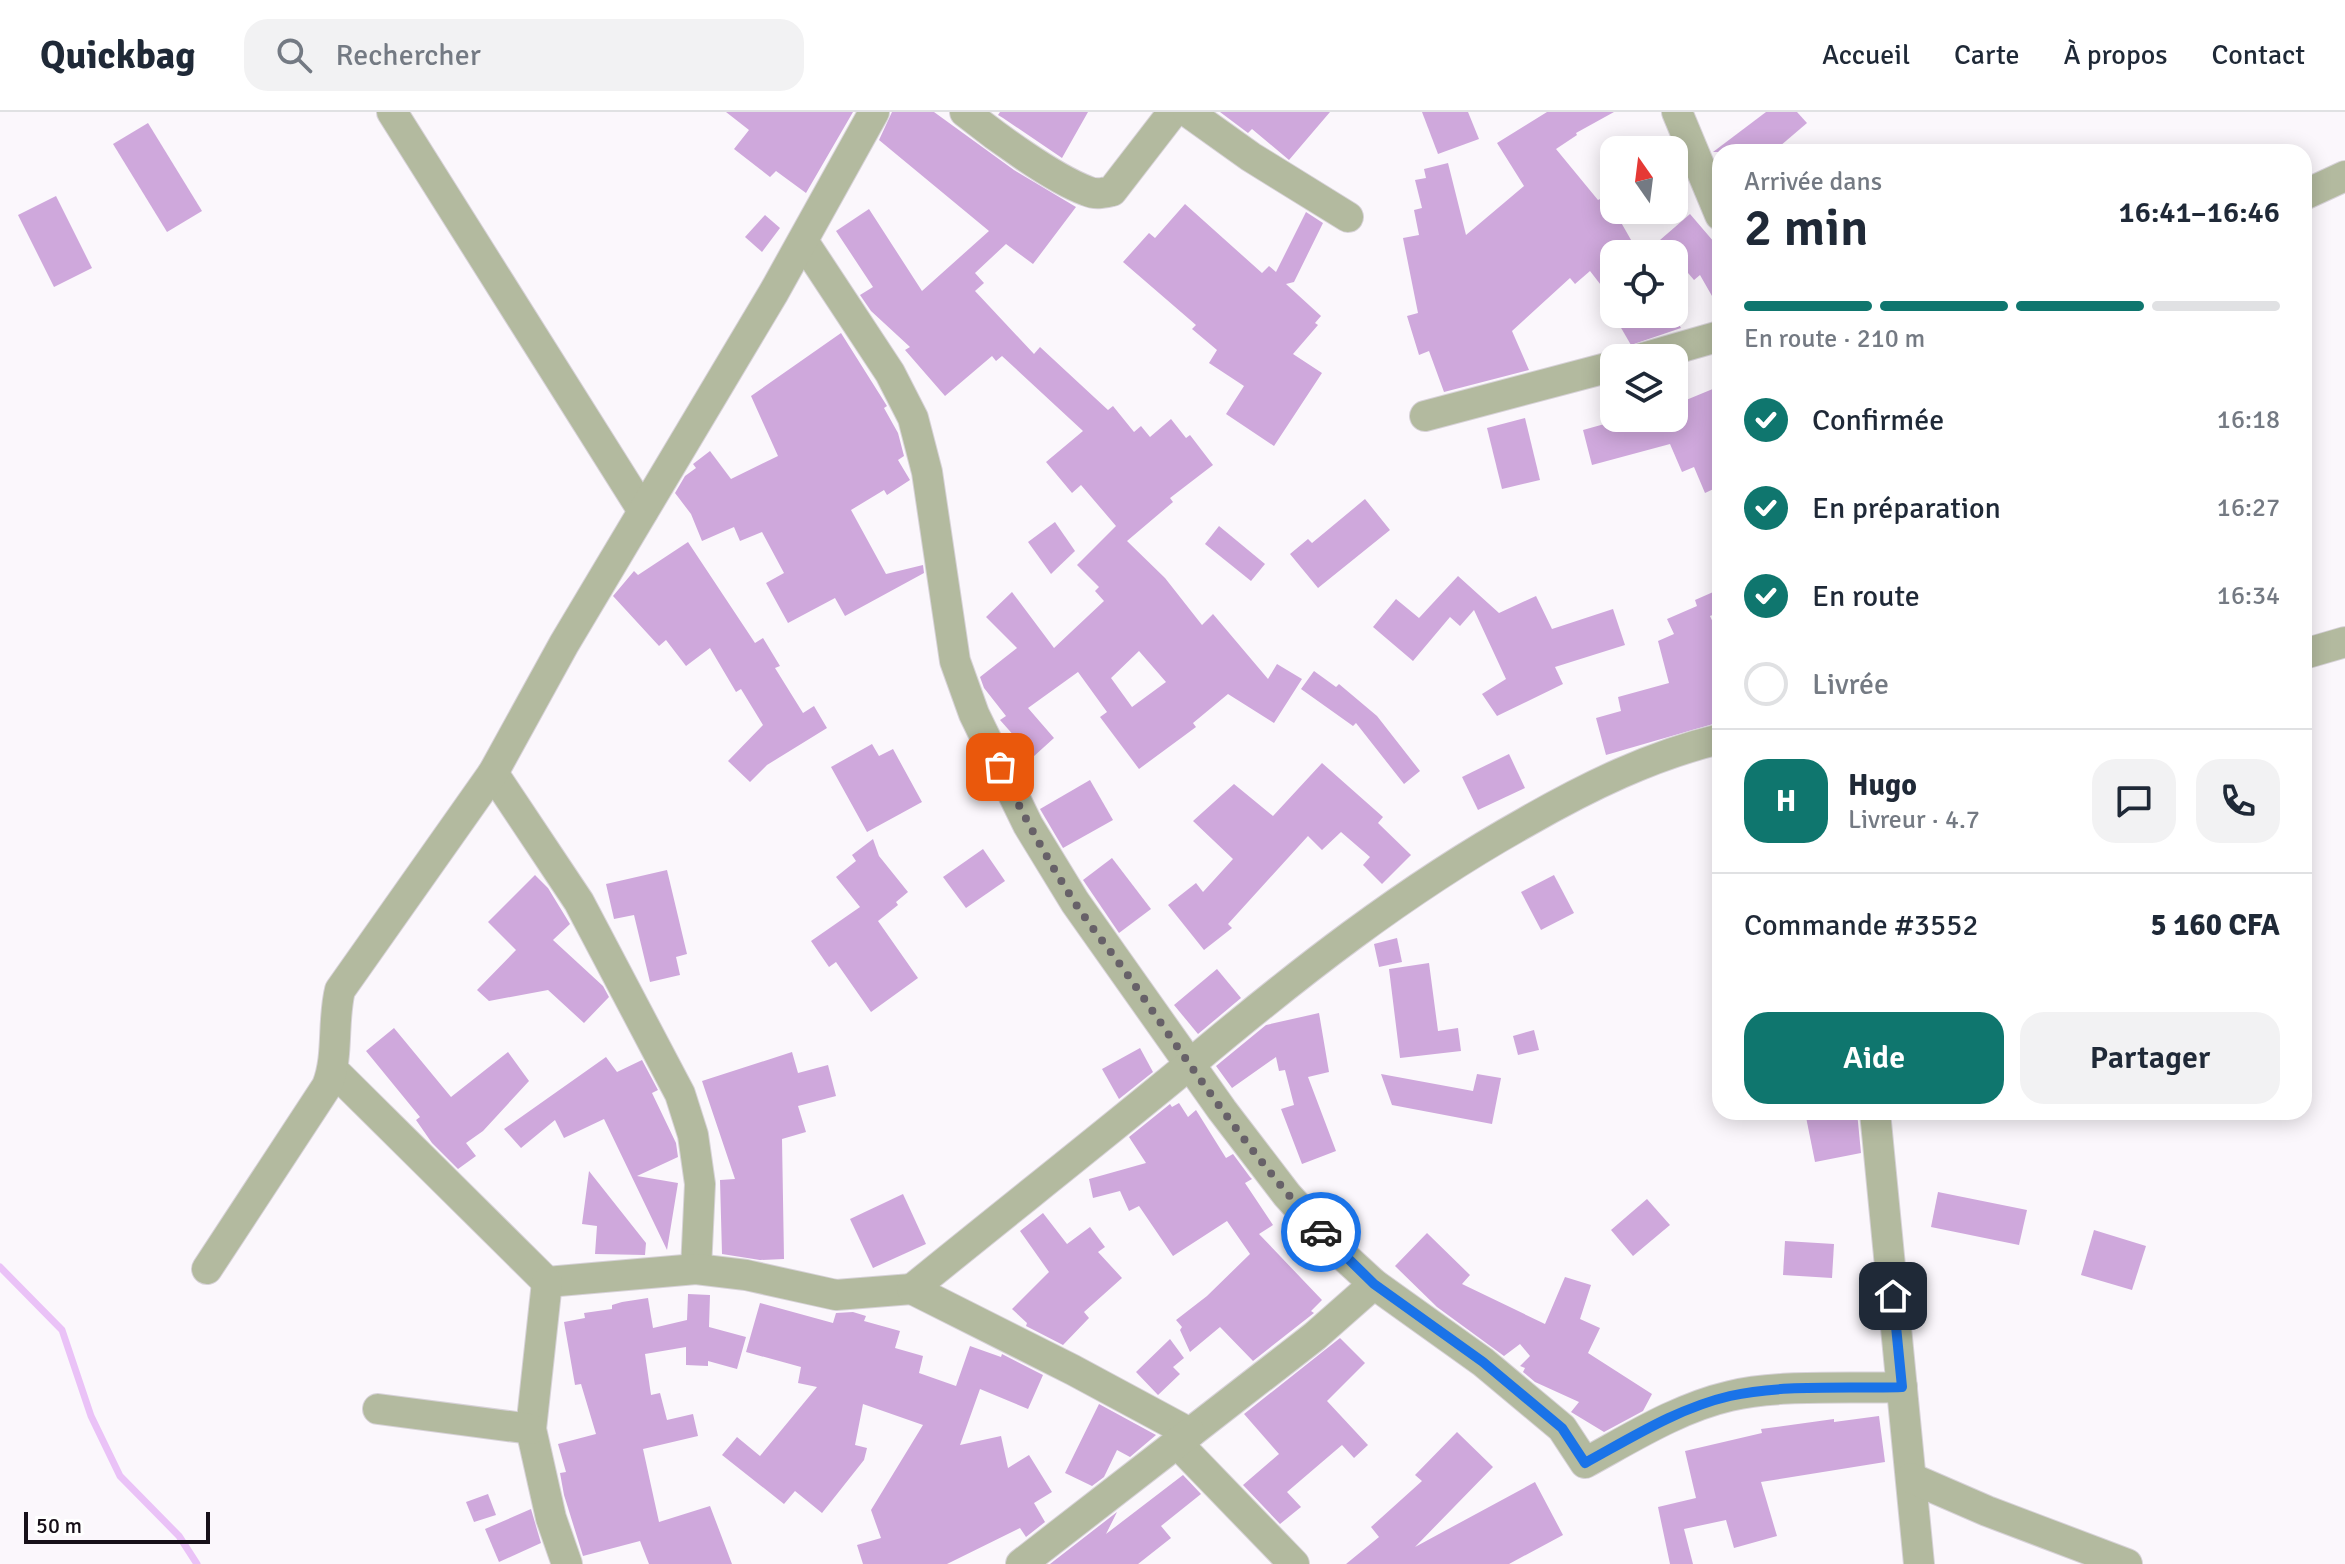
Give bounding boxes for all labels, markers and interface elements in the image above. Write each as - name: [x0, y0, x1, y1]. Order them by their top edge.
- search box: [244, 19, 804, 91]
- text: Quickbag: [40, 32, 196, 79]
- icon: search: [272, 33, 316, 77]
- text: Rechercher: [336, 37, 481, 74]
- text: Accueil: [1822, 38, 1910, 72]
- text: Carte: [1954, 38, 2019, 72]
- text: À propos: [2063, 38, 2168, 72]
- text: Contact: [2212, 38, 2305, 72]
- north arrow: [1600, 136, 1688, 224]
- map controls: [1600, 136, 1688, 432]
- text: Arrivée dans: [1744, 166, 1882, 198]
- text: 16:41–16:46: [2119, 194, 2280, 231]
- text: 2 min: [1744, 196, 1869, 260]
- button: locate: [1600, 240, 1688, 328]
- text: En route · 210 m: [1744, 323, 1925, 355]
- button: layers: [1600, 344, 1688, 432]
- icon: check: [1744, 398, 1788, 442]
- text: Confirmée: [1812, 402, 1944, 439]
- text: 16:18: [2217, 404, 2280, 436]
- icon: check: [1744, 486, 1788, 530]
- text: En préparation: [1812, 490, 2001, 527]
- text: 16:27: [2217, 492, 2280, 524]
- icon: check: [1744, 574, 1788, 618]
- text: En route: [1812, 578, 1920, 615]
- text: 16:34: [2217, 580, 2280, 612]
- text: Livrée: [1812, 666, 1889, 703]
- pin: [966, 733, 1034, 801]
- icon: bag: [978, 745, 1022, 789]
- button: chat: [2092, 759, 2176, 843]
- button: phone: [2196, 759, 2280, 843]
- text: Hugo: [1848, 767, 1917, 804]
- text: H: [1776, 783, 1796, 820]
- text: Livreur · 4.7: [1848, 804, 1980, 836]
- text: Commande #3552: [1744, 907, 1979, 944]
- text: 5 160 CFA: [2150, 907, 2280, 944]
- button: Aide: [1744, 1012, 2004, 1104]
- button: Partager: [2020, 1012, 2280, 1104]
- courier: [1281, 1192, 1361, 1272]
- icon: car: [1299, 1210, 1343, 1254]
- pin: [1859, 1262, 1927, 1330]
- icon: home: [1871, 1274, 1915, 1318]
- scale bar: [24, 1508, 210, 1544]
- text: 50 m: [36, 1512, 82, 1539]

